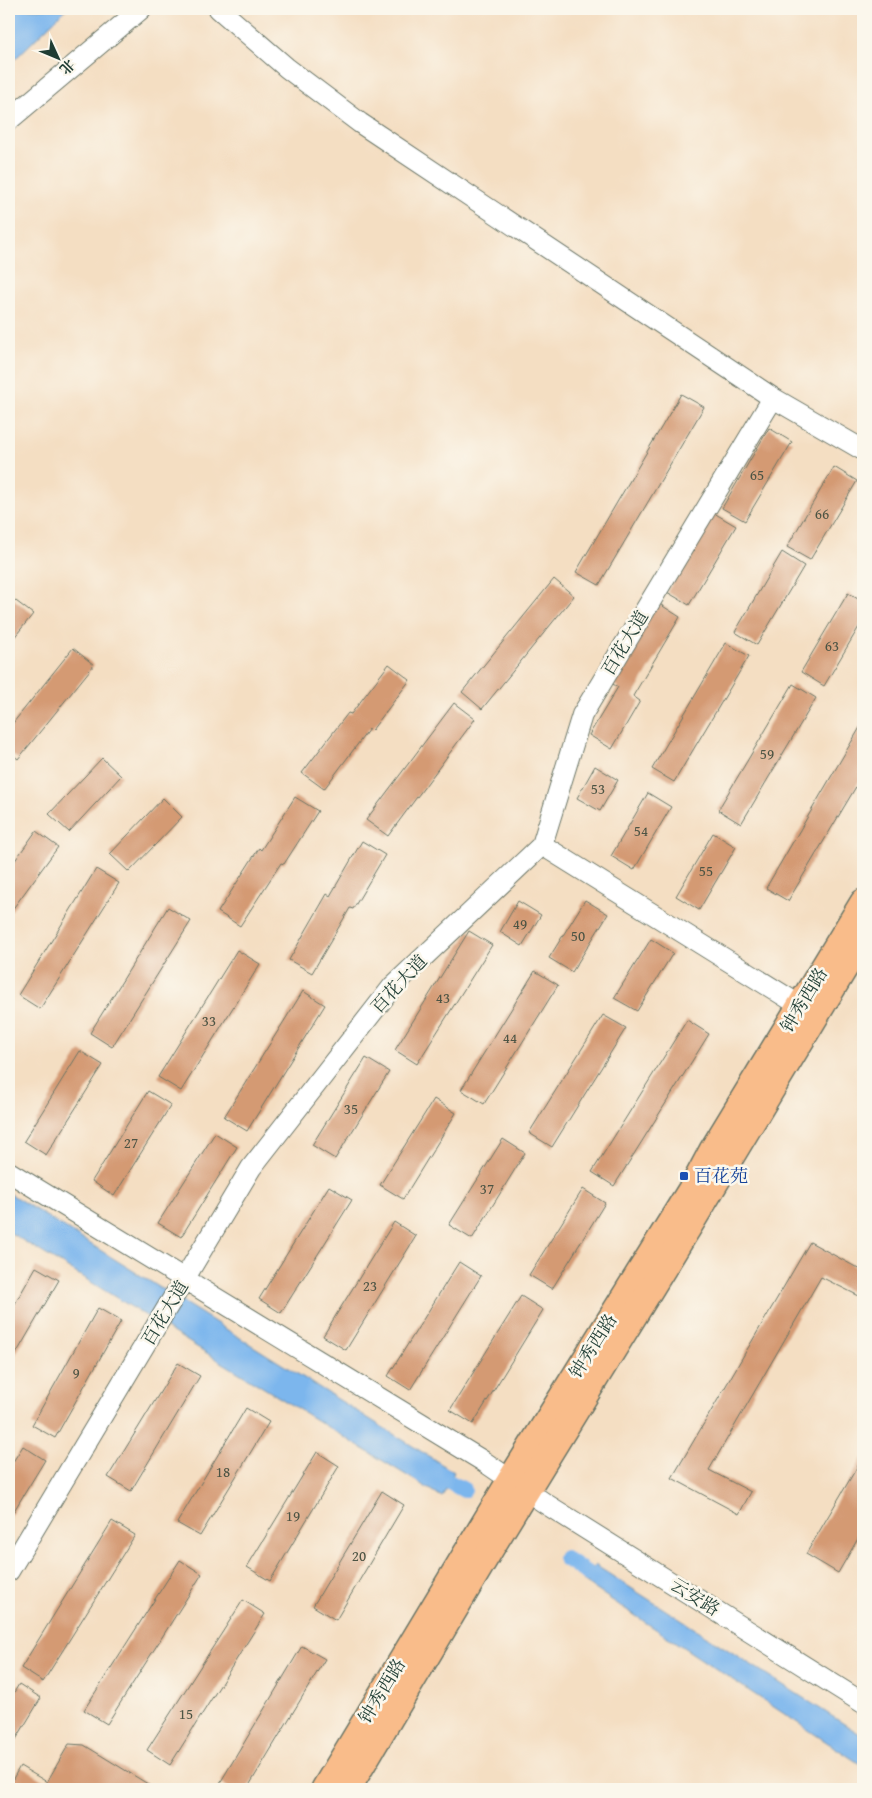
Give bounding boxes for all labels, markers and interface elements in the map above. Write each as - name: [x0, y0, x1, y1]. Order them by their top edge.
- north arrow: [32, 32, 82, 82]
- text: 北: [55, 55, 79, 79]
- house number: 65: [750, 464, 764, 485]
- house number: 66: [815, 503, 829, 524]
- street label: 百花大道: [594, 605, 655, 681]
- house number: 63: [825, 635, 839, 656]
- house number: 59: [760, 743, 774, 764]
- house number: 53: [591, 778, 605, 799]
- house number: 54: [634, 820, 648, 841]
- house number: 55: [699, 860, 713, 881]
- house number: 49: [513, 913, 527, 934]
- house number: 50: [571, 925, 585, 946]
- street label: 百花大道: [364, 948, 433, 1019]
- street label: 钟秀西路: [773, 962, 834, 1038]
- house number: 43: [436, 987, 450, 1008]
- house number: 33: [202, 1010, 216, 1031]
- house number: 44: [503, 1027, 517, 1048]
- house number: 35: [344, 1098, 358, 1119]
- house number: 27: [124, 1132, 138, 1153]
- place label: 百花苑: [694, 1162, 748, 1189]
- marker: 百花苑: [678, 1170, 690, 1182]
- house number: 37: [480, 1178, 494, 1199]
- street label: 百花大道: [134, 1275, 195, 1351]
- house number: 23: [363, 1275, 377, 1296]
- street label: 钟秀西路: [562, 1308, 623, 1383]
- house number: 9: [72, 1362, 80, 1383]
- house number: 18: [216, 1461, 230, 1482]
- house number: 19: [286, 1505, 300, 1526]
- house number: 20: [352, 1545, 366, 1566]
- street label: 云安路: [665, 1571, 725, 1622]
- street label: 钟秀西路: [351, 1653, 412, 1729]
- house number: 15: [179, 1703, 193, 1724]

